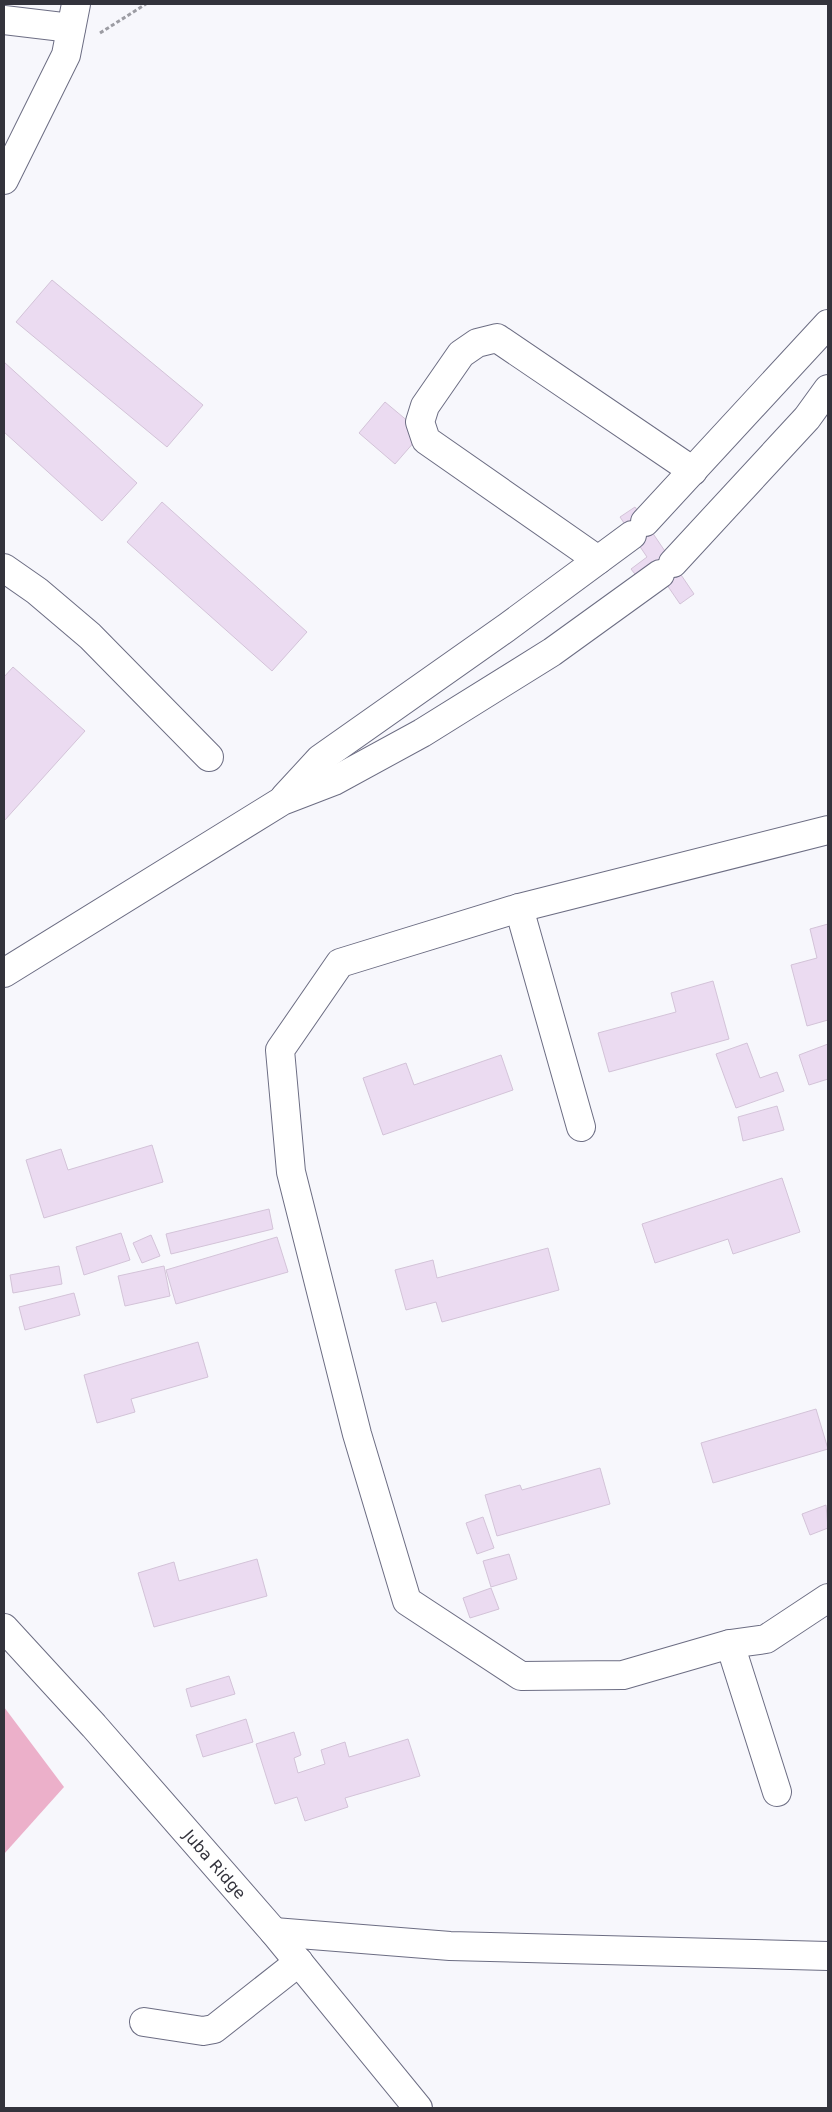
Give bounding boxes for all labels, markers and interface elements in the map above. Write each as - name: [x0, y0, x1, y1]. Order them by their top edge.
- street label: Juba Ridge: [179, 1825, 250, 1903]

